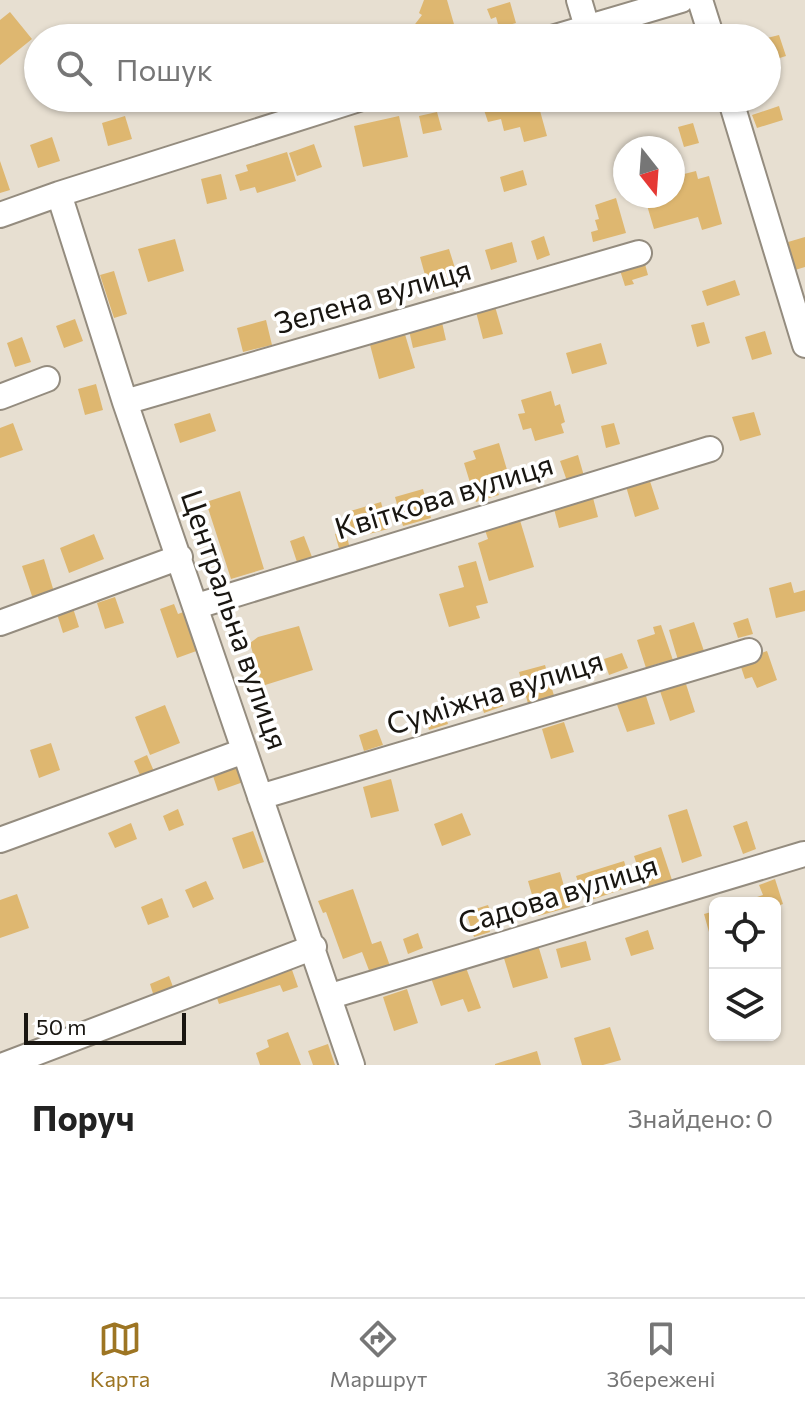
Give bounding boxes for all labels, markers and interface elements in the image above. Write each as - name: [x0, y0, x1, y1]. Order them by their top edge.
- search box: [24, 24, 781, 112]
- icon: search: [52, 46, 96, 90]
- text: Пошук: [116, 50, 213, 87]
- north arrow: [613, 136, 685, 208]
- street label: Зелена вулиця: [270, 249, 475, 340]
- street label: Квіткова вулиця: [330, 444, 557, 545]
- street label: Центральна вулиця: [175, 484, 298, 754]
- street label: Суміжна вулиця: [381, 640, 607, 741]
- street label: Садова вулиця: [453, 845, 662, 941]
- map controls: [709, 897, 781, 1041]
- button: locate: [709, 897, 781, 969]
- button: layers: [709, 969, 781, 1041]
- scale bar: [24, 1009, 186, 1045]
- text: 50 m: [36, 1013, 86, 1040]
- text: Поруч: [32, 1096, 135, 1138]
- text: Знайдено: 0: [628, 1102, 773, 1133]
- tab: Карта: [90, 1317, 150, 1392]
- tab: Маршрут: [330, 1317, 427, 1392]
- tab: Збережені: [607, 1317, 715, 1392]

